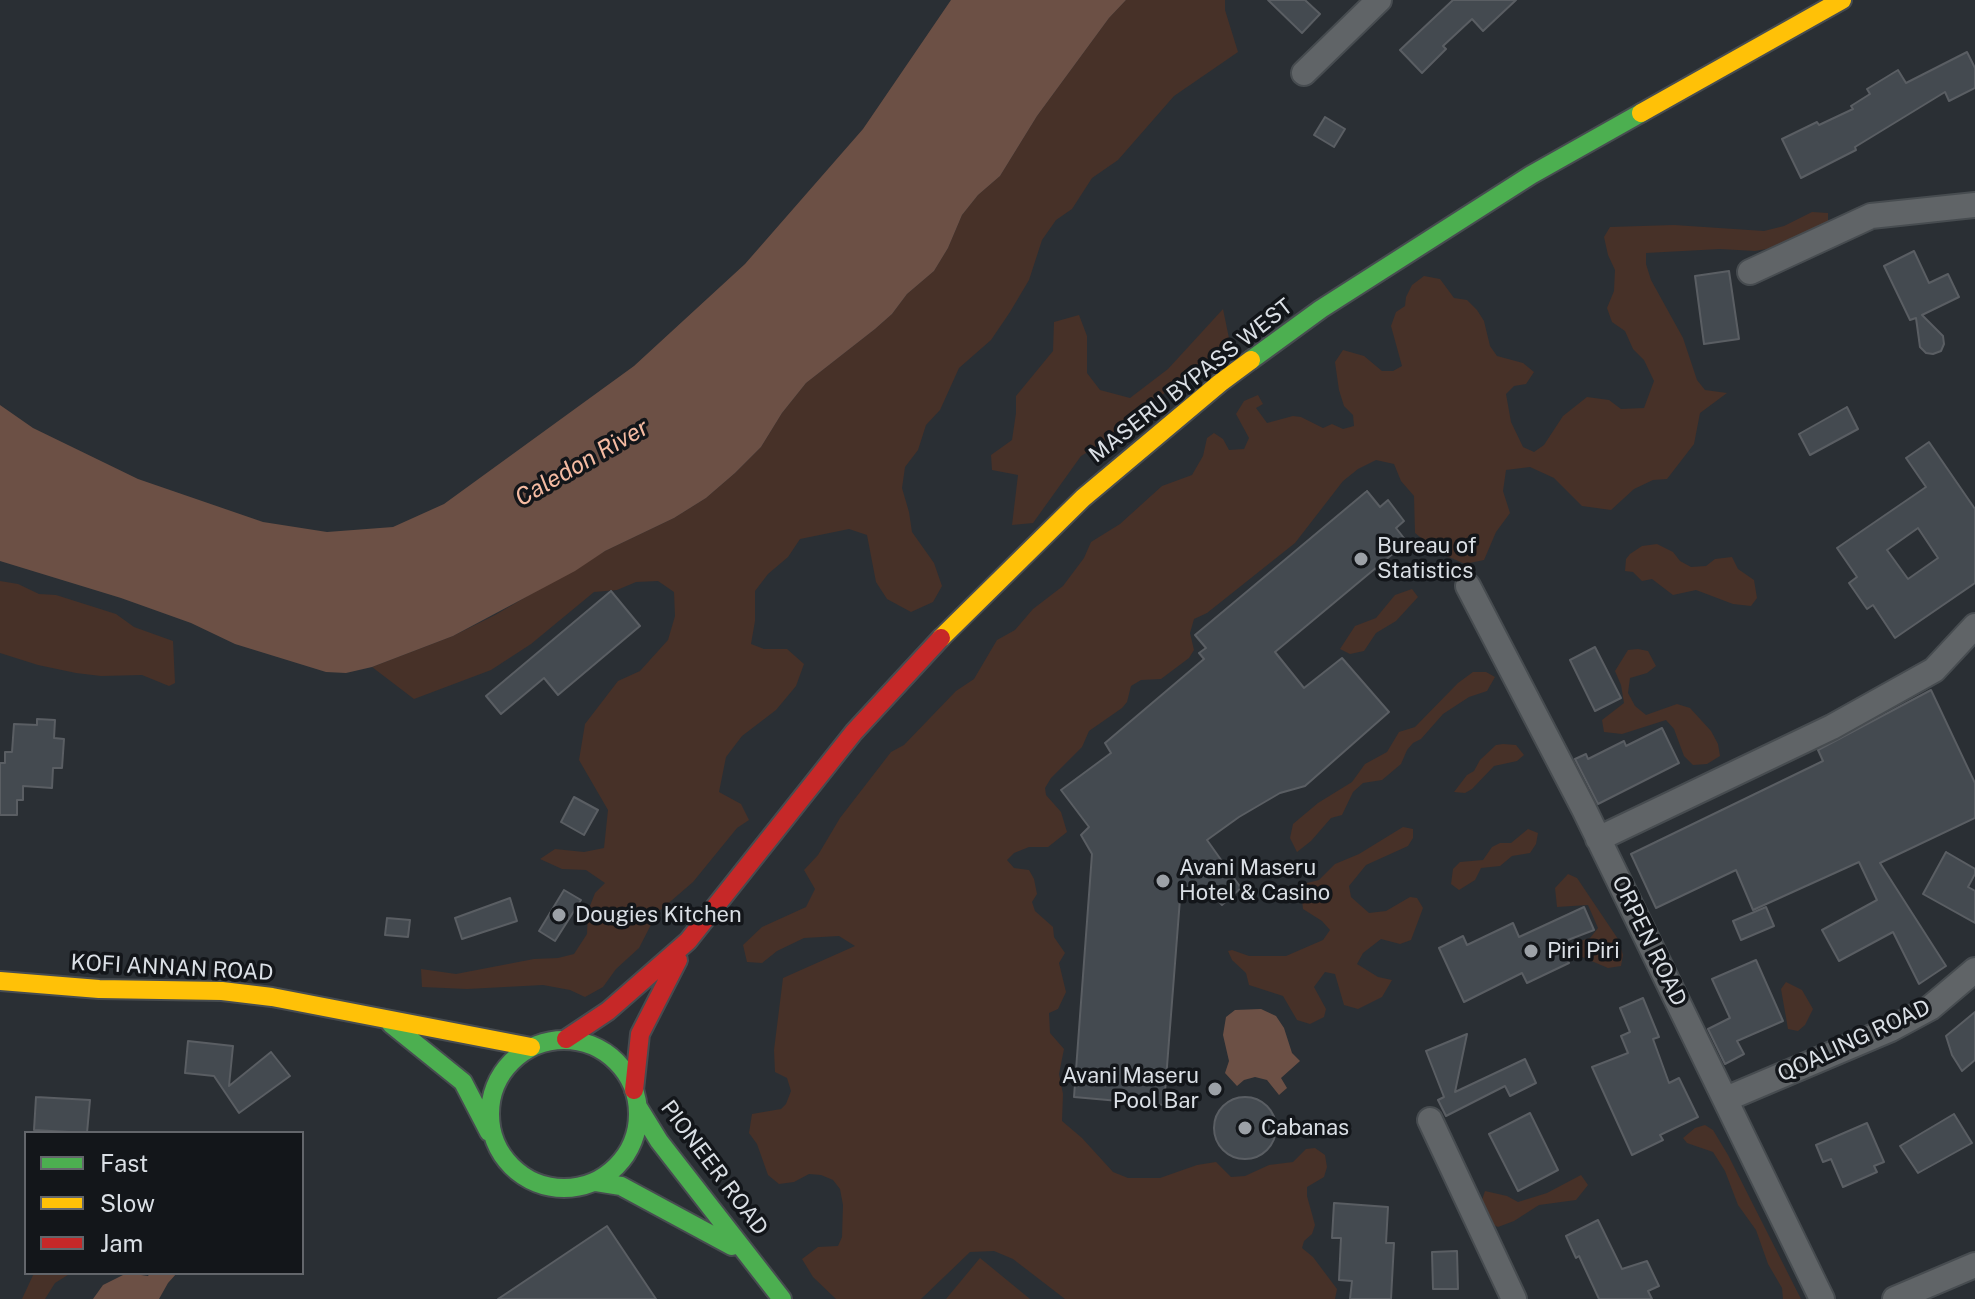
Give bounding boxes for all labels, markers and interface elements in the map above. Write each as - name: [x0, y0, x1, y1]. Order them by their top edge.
- street label: MASERU BYPASS WEST: [1084, 293, 1298, 469]
- water label: Caledon River: [510, 413, 654, 513]
- place label: Bureau of Statistics: [1377, 533, 1476, 584]
- marker: Bureau of Statistics: [1352, 550, 1370, 568]
- place label: Avani Maseru Hotel & Casino: [1179, 855, 1330, 906]
- marker: Avani Maseru Hotel & Casino: [1154, 872, 1172, 890]
- street label: ORPEN ROAD: [1606, 872, 1692, 1010]
- place label: Dougies Kitchen: [575, 902, 742, 928]
- marker: Dougies Kitchen: [550, 906, 568, 924]
- place label: Piri Piri: [1547, 938, 1620, 964]
- marker: Piri Piri: [1522, 942, 1540, 960]
- street label: KOFI ANNAN ROAD: [70, 950, 274, 986]
- street label: QOALING ROAD: [1774, 994, 1934, 1088]
- place label: Avani Maseru Pool Bar: [1062, 1063, 1199, 1114]
- marker: Avani Maseru Pool Bar: [1206, 1080, 1224, 1098]
- street label: PIONEER ROAD: [655, 1095, 773, 1241]
- place label: Cabanas: [1261, 1115, 1349, 1141]
- marker: Cabanas: [1236, 1119, 1254, 1137]
- legend: [24, 1131, 304, 1275]
- text: Fast: [100, 1149, 148, 1177]
- text: Slow: [100, 1189, 155, 1217]
- text: Jam: [100, 1229, 143, 1257]

